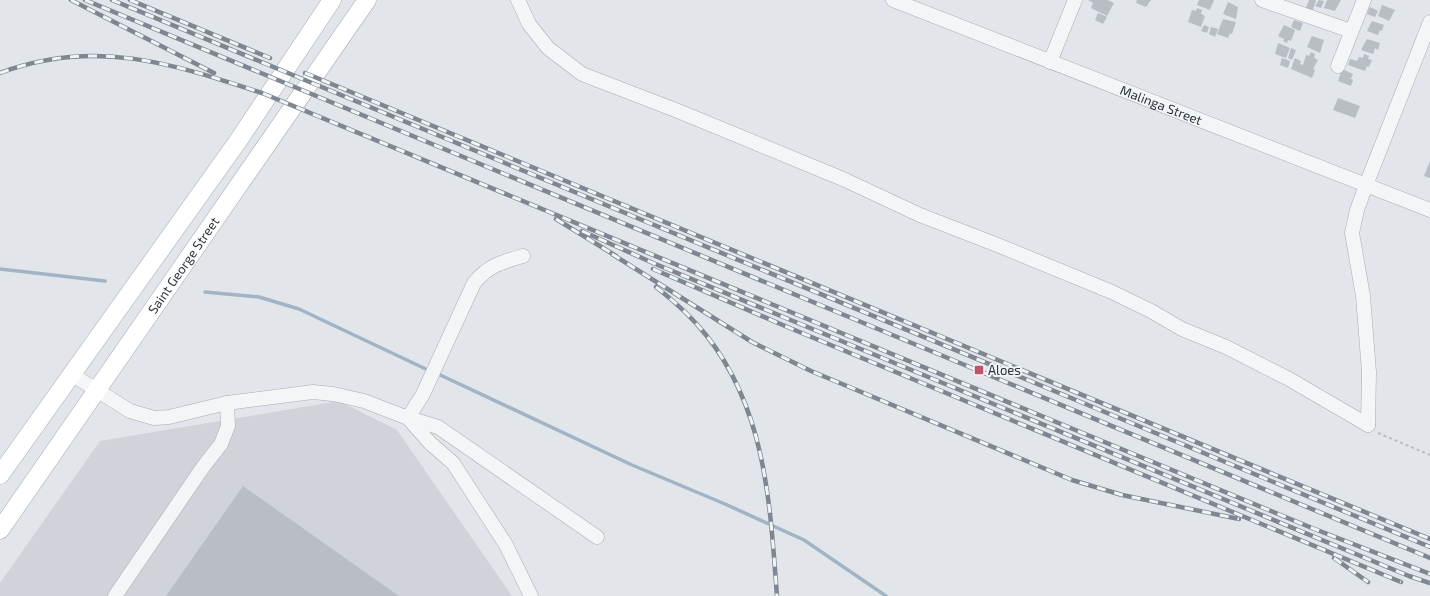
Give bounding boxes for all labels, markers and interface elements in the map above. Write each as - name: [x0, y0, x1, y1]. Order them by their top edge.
- street label: Malinga Street: [1118, 82, 1205, 128]
- street label: Saint George Street: [144, 214, 222, 317]
- place label: Aloes: [988, 362, 1021, 378]
- marker: Aloes: [973, 364, 985, 376]

